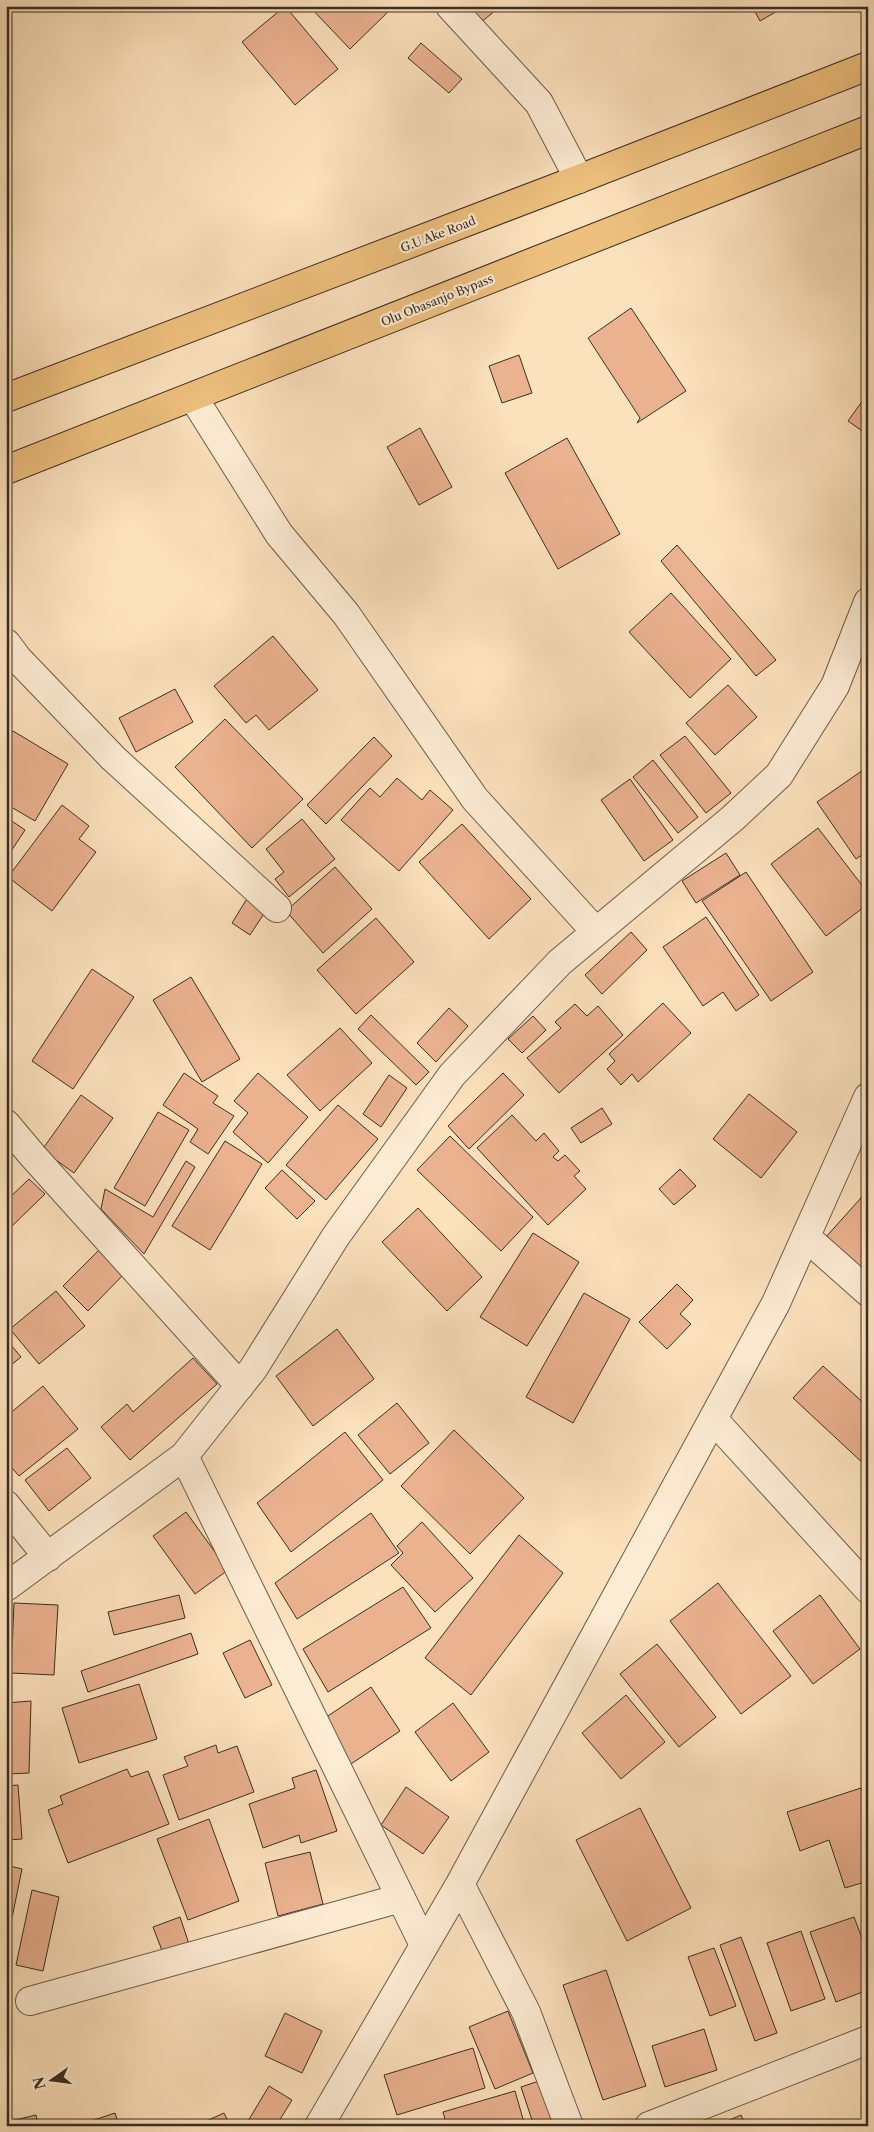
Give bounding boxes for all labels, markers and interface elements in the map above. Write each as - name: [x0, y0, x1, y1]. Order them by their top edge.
- street label: G.U Ake Road: [398, 213, 478, 255]
- street label: Olu Obasanjo Bypass: [379, 271, 495, 329]
- north arrow: [28, 2054, 78, 2104]
- text: N: [29, 2075, 50, 2091]

